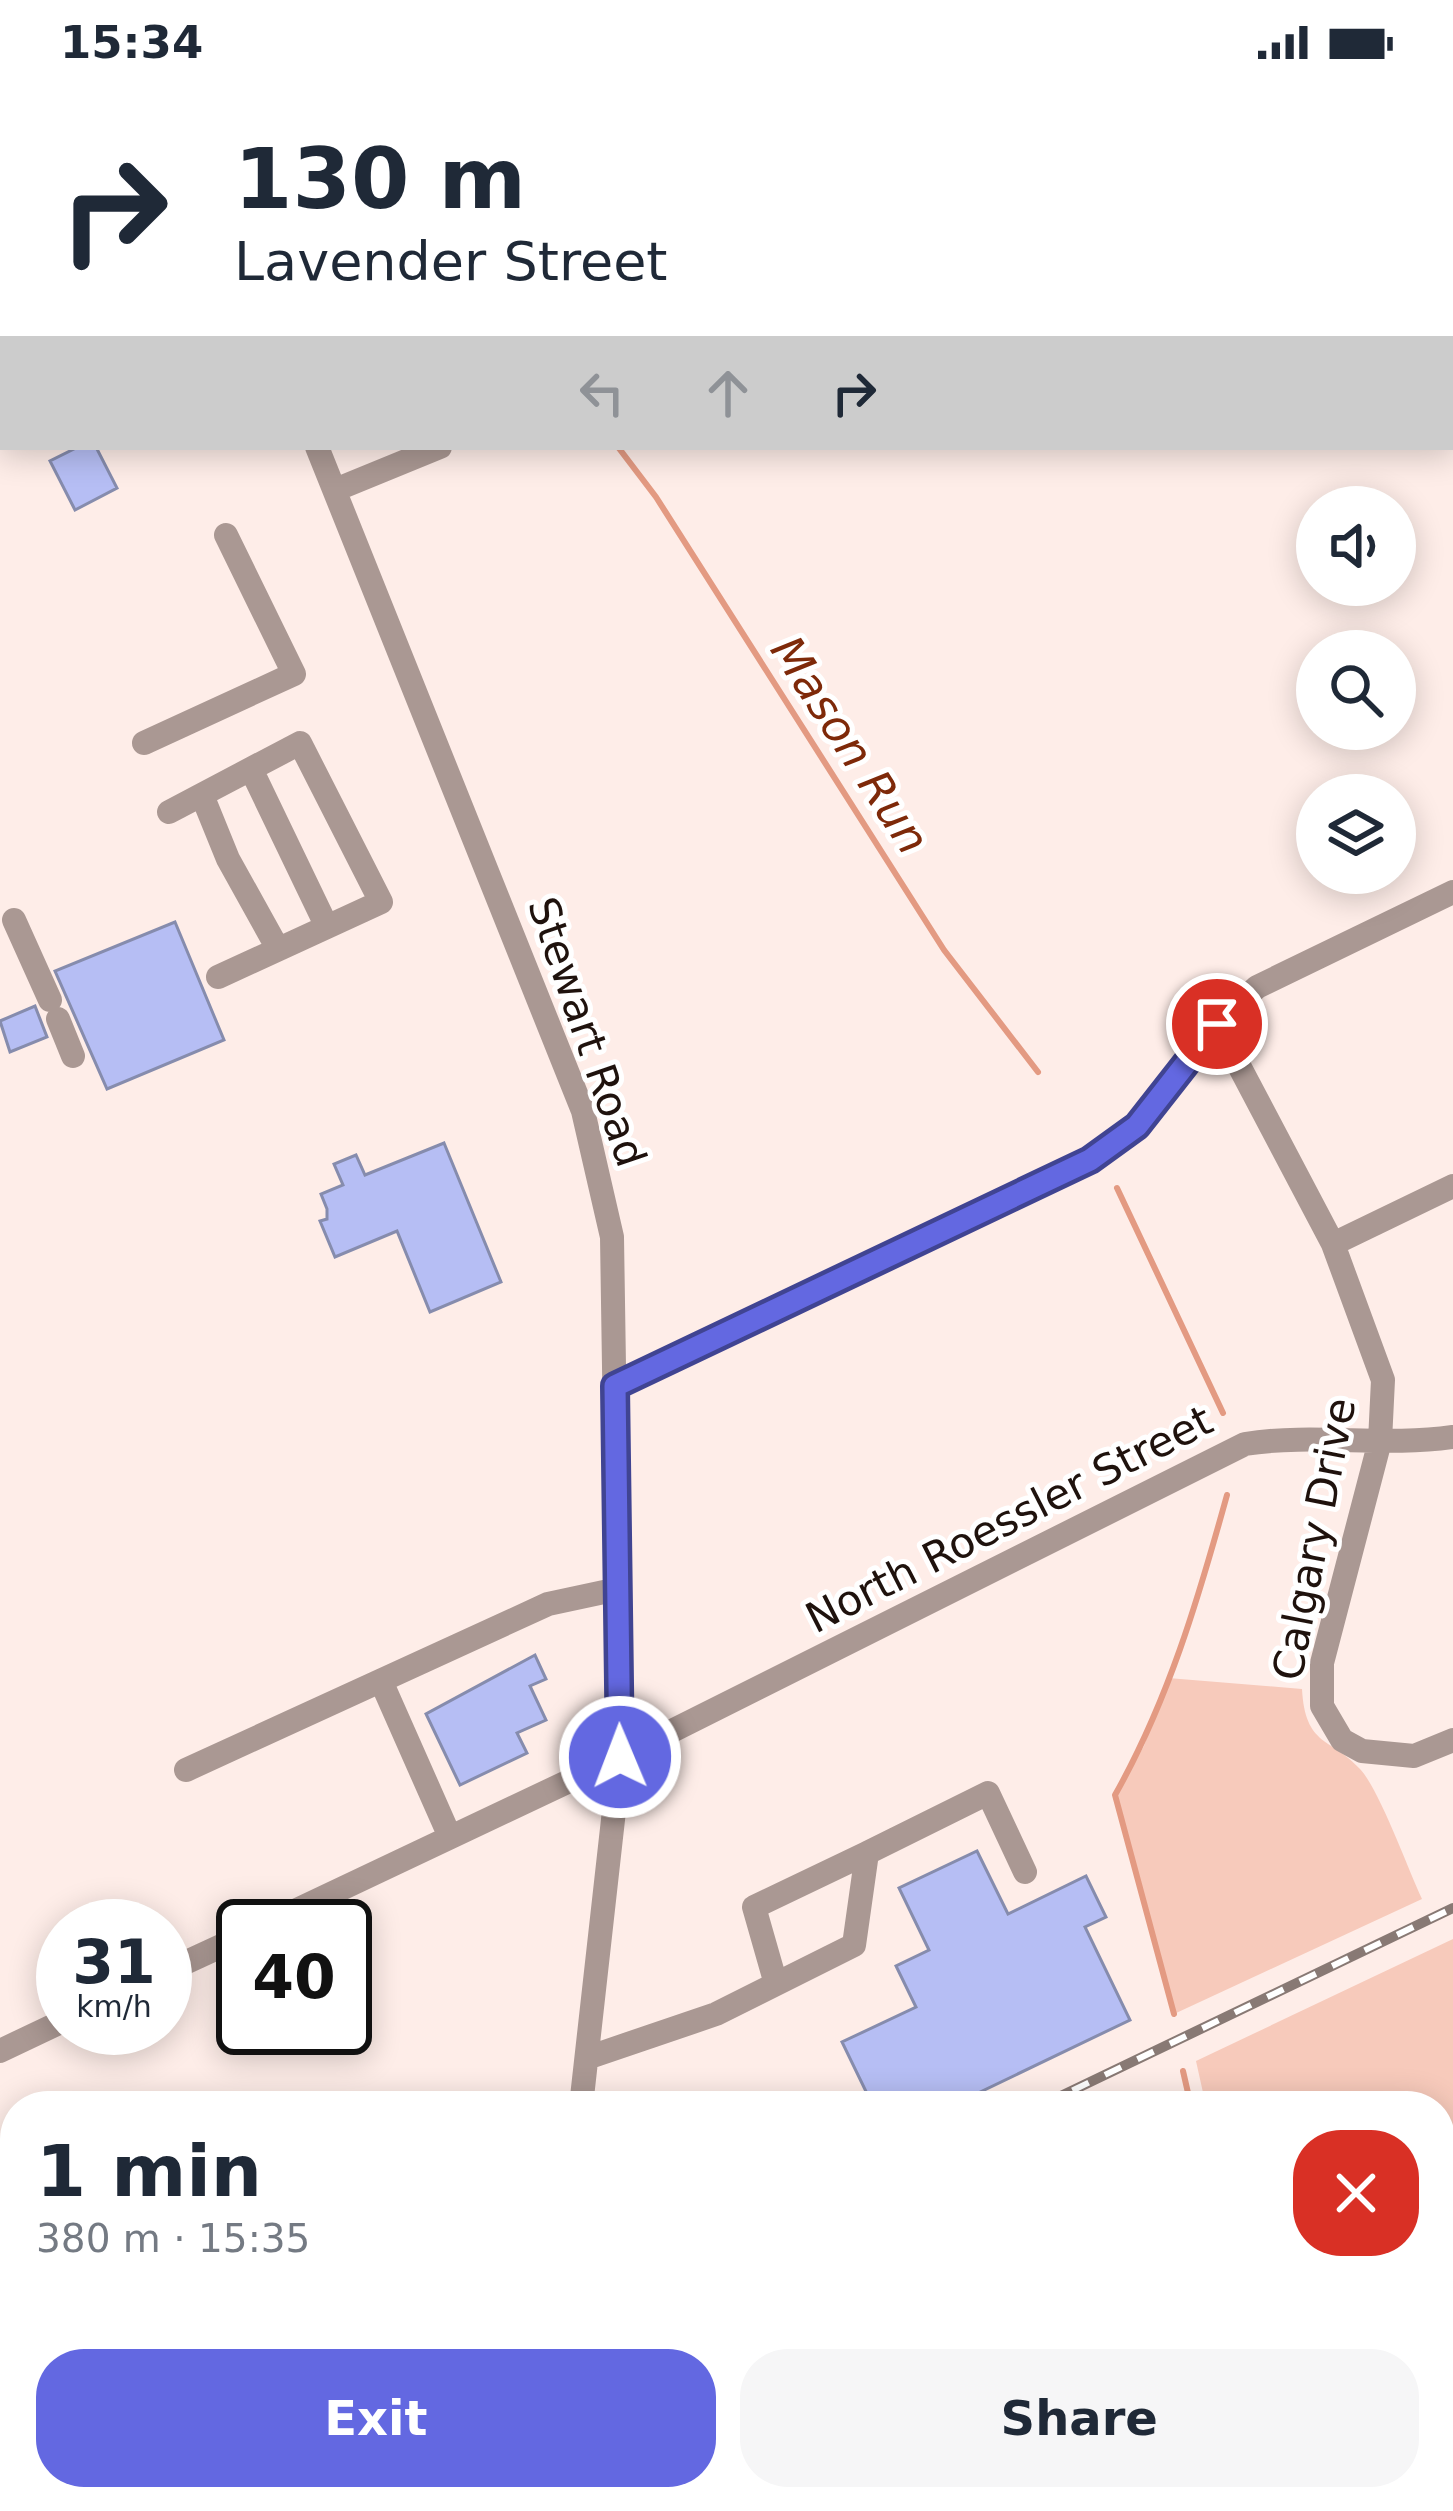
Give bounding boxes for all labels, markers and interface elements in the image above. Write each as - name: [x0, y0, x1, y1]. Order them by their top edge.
- text: 15:34: [60, 16, 203, 69]
- text: 130 m: [234, 130, 526, 228]
- icon: right: [36, 132, 192, 288]
- text: Lavender Street: [234, 230, 668, 293]
- icon: left: [569, 360, 635, 426]
- icon: ahead: [695, 360, 761, 426]
- icon: right: [821, 360, 887, 426]
- map controls: [1296, 486, 1416, 894]
- button: sound: [1296, 486, 1416, 606]
- water label: Mason Run: [760, 626, 940, 864]
- button: search: [1296, 630, 1416, 750]
- button: layers: [1296, 774, 1416, 894]
- street label: Stewart Road: [518, 891, 656, 1173]
- pin: [1166, 973, 1268, 1075]
- icon: arrive: [1184, 991, 1250, 1057]
- street label: Calgary Drive: [1263, 1394, 1365, 1684]
- street label: North Roessler Street: [798, 1395, 1220, 1643]
- position arrow: [557, 1694, 683, 1820]
- speed limit sign: 40: [216, 1899, 372, 2055]
- text: 31: [72, 1927, 156, 1997]
- text: km/h: [76, 1989, 152, 2024]
- text: 1 min: [36, 2129, 262, 2213]
- button: close: [1293, 2130, 1419, 2256]
- text: 380 m · 15:35: [36, 2216, 310, 2261]
- button: Exit: [36, 2349, 716, 2487]
- button: Share: [740, 2349, 1419, 2487]

